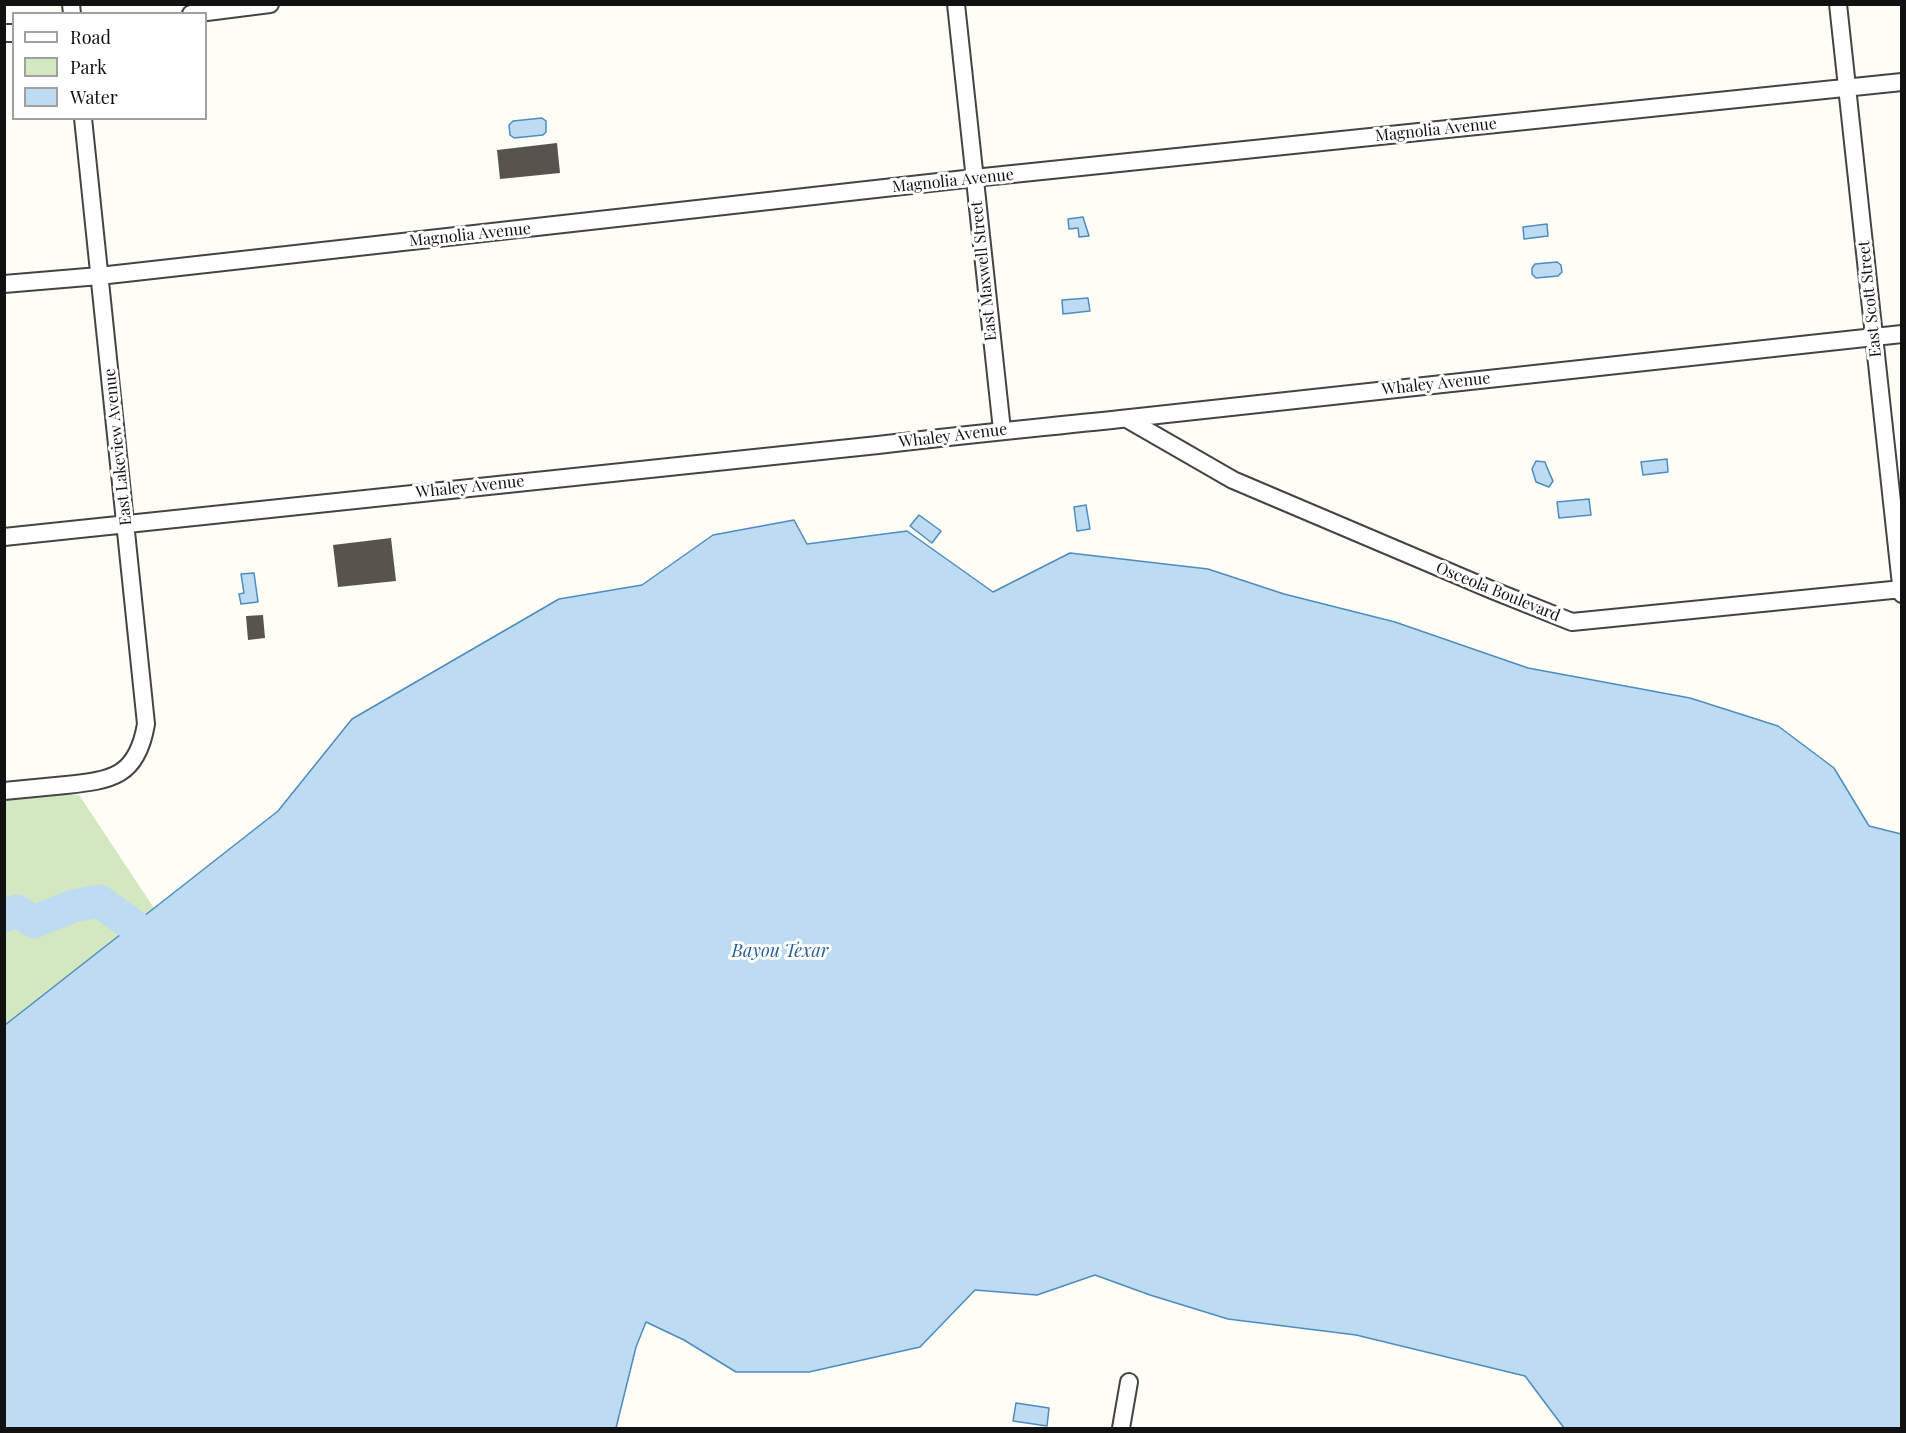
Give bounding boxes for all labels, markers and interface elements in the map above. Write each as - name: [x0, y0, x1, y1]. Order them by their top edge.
- legend: [12, 12, 207, 120]
- text: Road: [70, 25, 111, 49]
- text: Park: [70, 55, 107, 79]
- text: Water: [70, 85, 118, 109]
- street label: Magnolia Avenue: [1374, 114, 1498, 146]
- street label: Magnolia Avenue: [891, 165, 1015, 197]
- street label: East Maxwell Street: [967, 200, 1001, 342]
- street label: Magnolia Avenue: [408, 219, 532, 251]
- street label: East Scott Street: [1854, 240, 1886, 358]
- street label: East Lakeview Avenue: [100, 367, 136, 527]
- street label: Whaley Avenue: [1381, 369, 1491, 399]
- street label: Whaley Avenue: [898, 420, 1008, 452]
- street label: Whaley Avenue: [415, 472, 525, 502]
- street label: Osceola Boulevard: [1433, 558, 1563, 626]
- water label: Bayou Texar: [732, 940, 828, 962]

